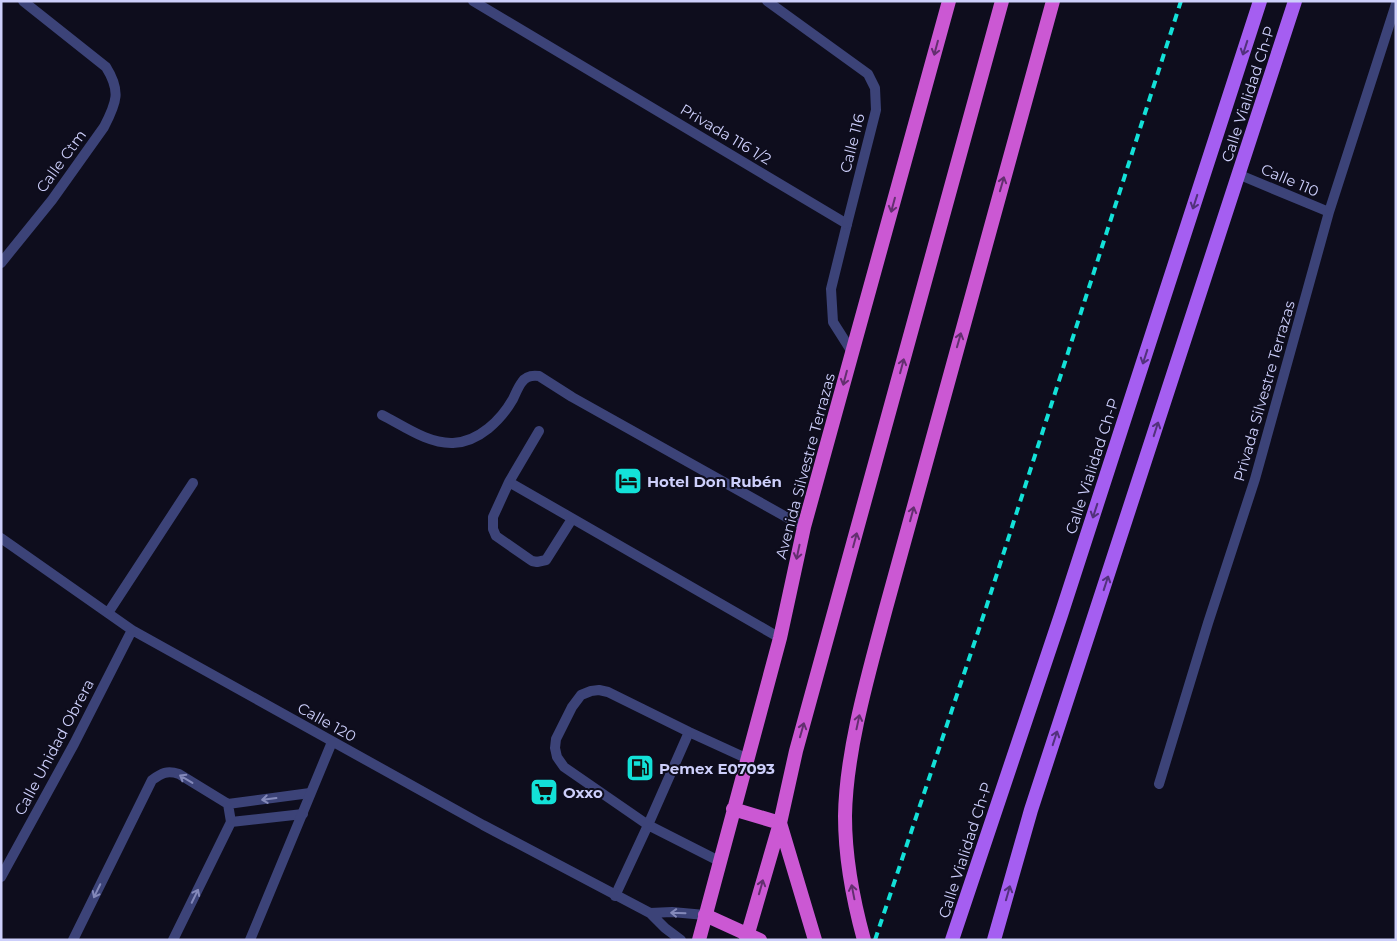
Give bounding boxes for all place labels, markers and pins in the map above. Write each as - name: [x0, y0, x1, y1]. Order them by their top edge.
- hotel icon: Hotel Don Rubén: [613, 466, 643, 496]
- place label: Hotel Don Rubén: [647, 472, 782, 491]
- fuel station icon: Pemex E07093: [625, 753, 655, 783]
- place label: Pemex E07093: [659, 759, 775, 778]
- supermarket icon: Oxxo: [529, 777, 559, 807]
- place label: Oxxo: [563, 783, 603, 802]

